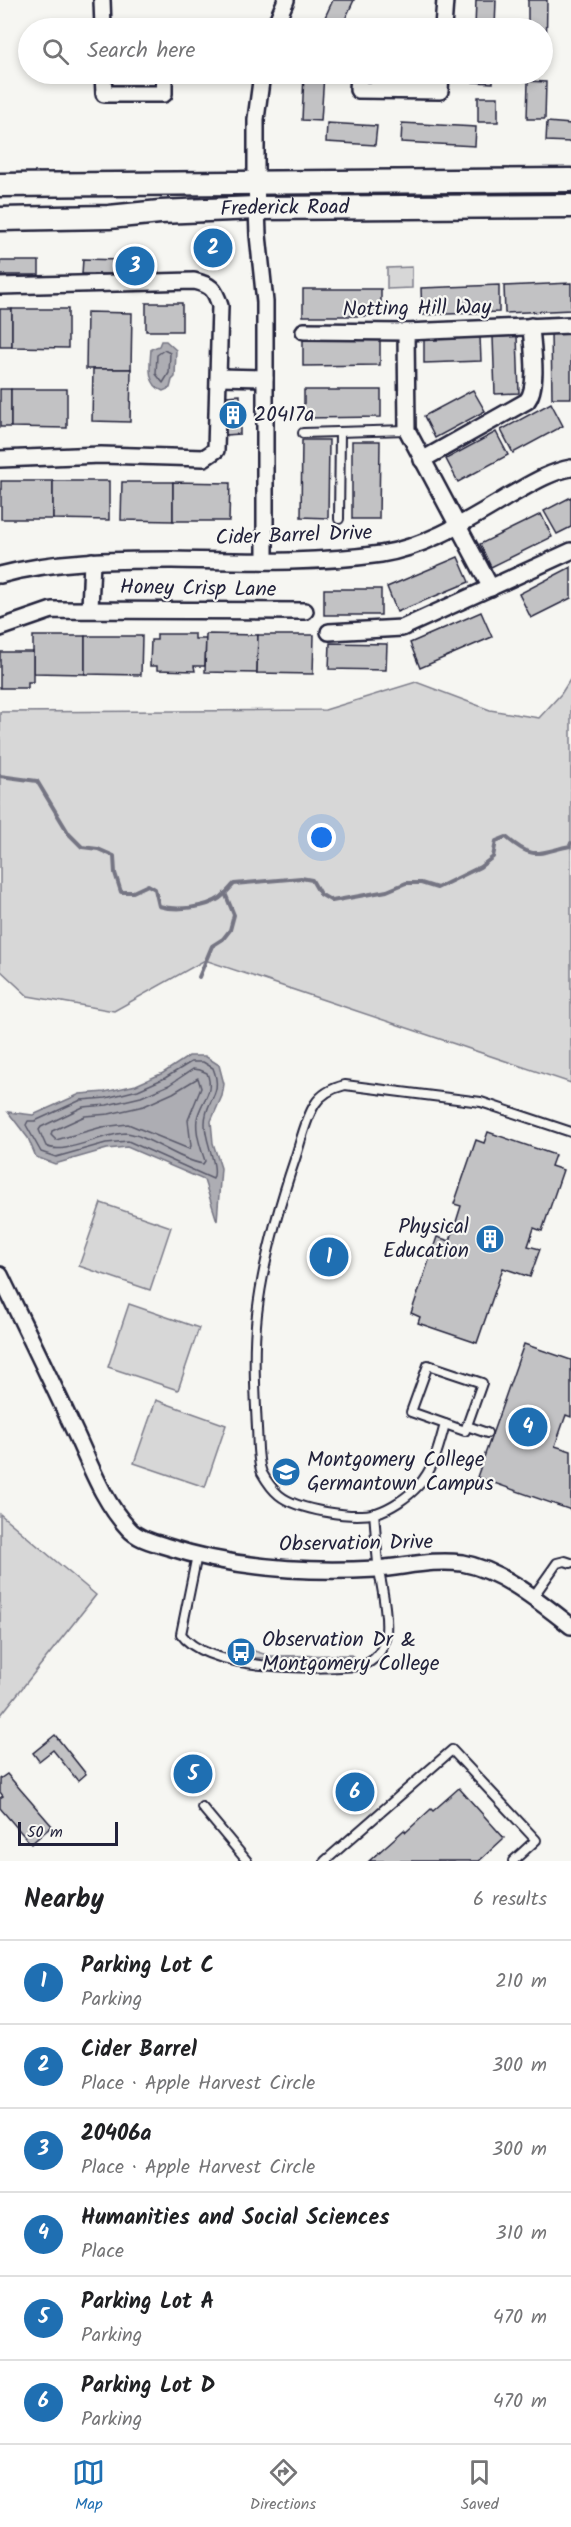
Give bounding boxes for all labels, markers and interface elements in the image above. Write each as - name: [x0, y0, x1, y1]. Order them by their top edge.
- search box: [18, 18, 553, 84]
- text: Search here: [87, 34, 195, 69]
- icon: search: [39, 35, 72, 68]
- street label: Frederick Road: [219, 191, 350, 226]
- pin: 2: [194, 226, 232, 270]
- pin: 3: [116, 244, 154, 288]
- street label: Notting Hill Way: [342, 291, 492, 327]
- building icon: 20417a: [217, 399, 249, 431]
- place label: 20417a: [254, 399, 314, 432]
- street label: Cider Barrel Drive: [215, 517, 373, 555]
- street label: Honey Crisp Lane: [120, 571, 277, 607]
- your location: [307, 823, 336, 852]
- place label: Physical Education: [383, 1211, 469, 1268]
- building icon: Physical Education: [474, 1223, 506, 1255]
- pin: 1: [310, 1234, 348, 1280]
- pin: 4: [508, 1404, 548, 1450]
- place label: Montgomery College Germantown Campus: [307, 1444, 494, 1501]
- school or university icon: Montgomery College Germantown Campus: [270, 1456, 302, 1488]
- street label: Observation Drive: [279, 1526, 434, 1562]
- place label: Observation Dr & Montgomery College: [262, 1624, 440, 1681]
- bus stop icon: Observation Dr & Montgomery College: [225, 1636, 257, 1668]
- pin: 5: [174, 1752, 212, 1796]
- pin: 6: [336, 1770, 374, 1814]
- scale bar: [18, 1819, 118, 1846]
- text: 50 m: [27, 1820, 63, 1845]
- text: Nearby: [24, 1879, 104, 1921]
- text: 6 results: [473, 1884, 547, 1916]
- text: Parking Lot C: [81, 1949, 214, 1984]
- text: 1: [40, 1966, 47, 1998]
- text: 210 m: [495, 1966, 547, 1998]
- text: Parking: [81, 1984, 142, 2016]
- text: Cider Barrel: [81, 2033, 197, 2068]
- text: 2: [38, 2050, 49, 2082]
- text: 300 m: [492, 2050, 547, 2082]
- text: Place · Apple Harvest Circle: [81, 2068, 315, 2100]
- text: 20406a: [81, 2117, 152, 2152]
- text: 3: [38, 2134, 49, 2166]
- text: 300 m: [492, 2134, 547, 2166]
- text: Place · Apple Harvest Circle: [81, 2152, 315, 2184]
- text: Humanities and Social Sciences: [81, 2201, 390, 2236]
- text: 4: [38, 2218, 49, 2250]
- text: 310 m: [495, 2218, 547, 2250]
- text: Place: [81, 2236, 124, 2268]
- text: Parking Lot A: [81, 2285, 214, 2320]
- text: 5: [38, 2302, 49, 2334]
- text: 470 m: [493, 2302, 547, 2334]
- text: Parking: [81, 2320, 142, 2352]
- text: Parking Lot D: [81, 2369, 215, 2404]
- text: 6: [38, 2386, 49, 2418]
- text: 470 m: [493, 2386, 547, 2418]
- text: Parking: [81, 2404, 142, 2436]
- tab: Map: [72, 2456, 105, 2517]
- tab: Directions: [250, 2456, 316, 2517]
- tab: Saved: [461, 2456, 499, 2517]

